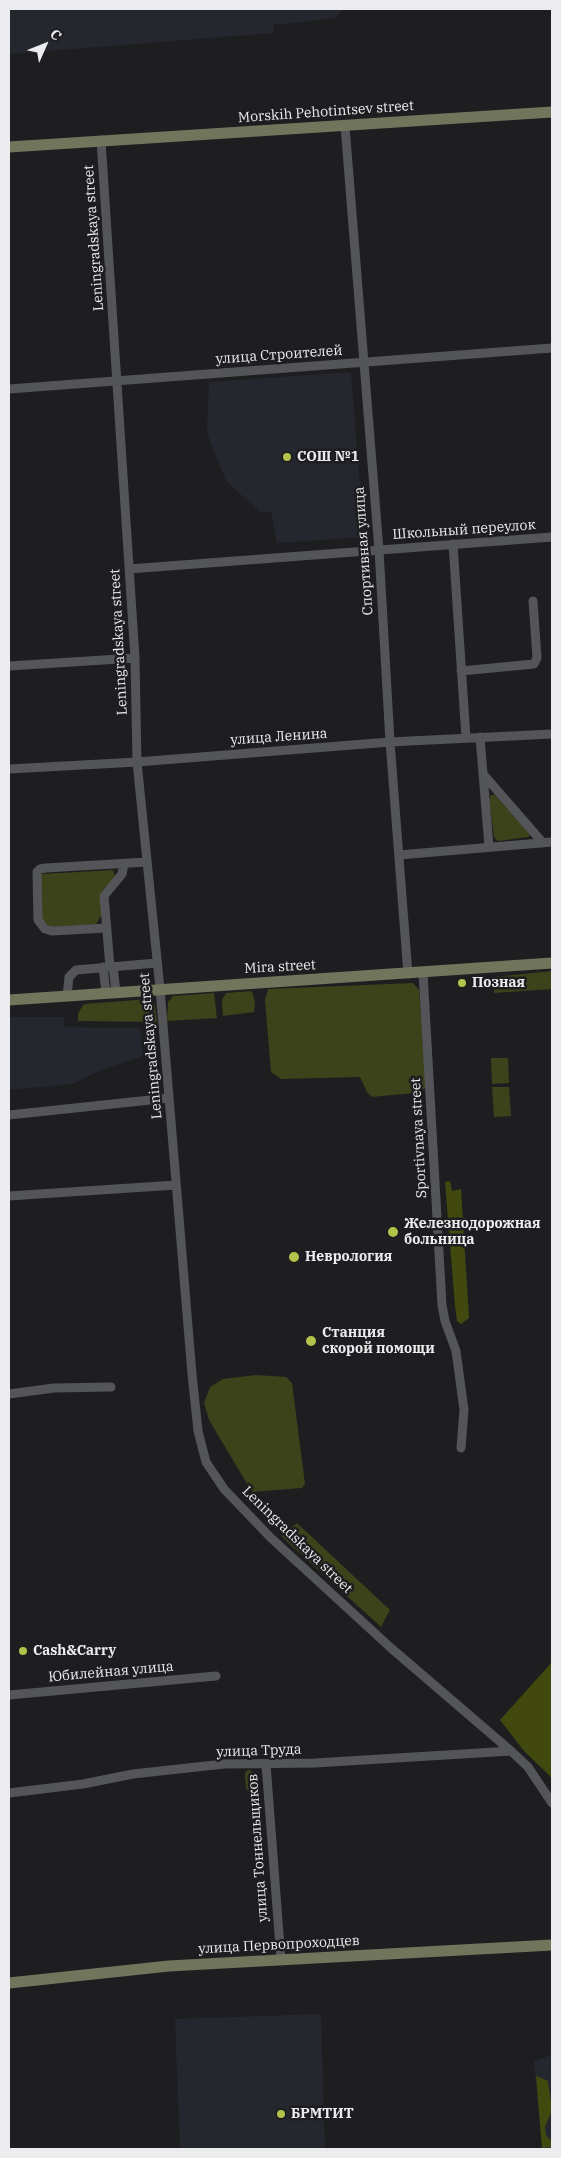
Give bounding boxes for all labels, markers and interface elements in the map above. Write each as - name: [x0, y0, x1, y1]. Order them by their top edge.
- north arrow: [20, 20, 70, 70]
- text: С: [46, 25, 65, 44]
- street label: Morskih Pehotintsev street: [237, 97, 415, 127]
- street label: Leningradskaya street: [81, 164, 107, 312]
- street label: улица Строителей: [215, 342, 343, 368]
- place label: СОШ №1: [297, 449, 359, 465]
- marker: СОШ №1: [281, 451, 293, 463]
- street label: Спортивная улица: [351, 486, 377, 616]
- street label: Школьный переулок: [392, 517, 536, 543]
- street label: Leningradskaya street: [107, 568, 131, 716]
- street label: улица Ленина: [230, 725, 328, 749]
- street label: Mira street: [244, 957, 316, 977]
- street label: Leningradskaya street: [136, 972, 166, 1120]
- place label: Позная: [472, 975, 525, 991]
- marker: Позная: [456, 977, 468, 989]
- street label: Sportivnaya street: [407, 1077, 431, 1199]
- place label: Железнодорожная больница: [404, 1216, 541, 1248]
- marker: Железнодорожная больница: [386, 1225, 400, 1239]
- place label: Неврология: [305, 1249, 392, 1265]
- marker: Неврология: [287, 1250, 301, 1264]
- place label: Станция скорой помощи: [322, 1325, 435, 1358]
- marker: Станция скорой помощи: [304, 1334, 318, 1348]
- street label: Leningradskaya street: [238, 1483, 356, 1597]
- place label: Cash&Carry: [33, 1643, 116, 1659]
- marker: Cash&Carry: [17, 1645, 29, 1657]
- street label: Юбилейная улица: [48, 1658, 174, 1686]
- street label: улица Труда: [216, 1741, 302, 1761]
- street label: улица Тоннельщиков: [244, 1773, 272, 1923]
- street label: улица Первопроходцев: [198, 1932, 360, 1958]
- place label: БРМТИТ: [291, 2106, 354, 2122]
- marker: БРМТИТ: [275, 2108, 287, 2120]

